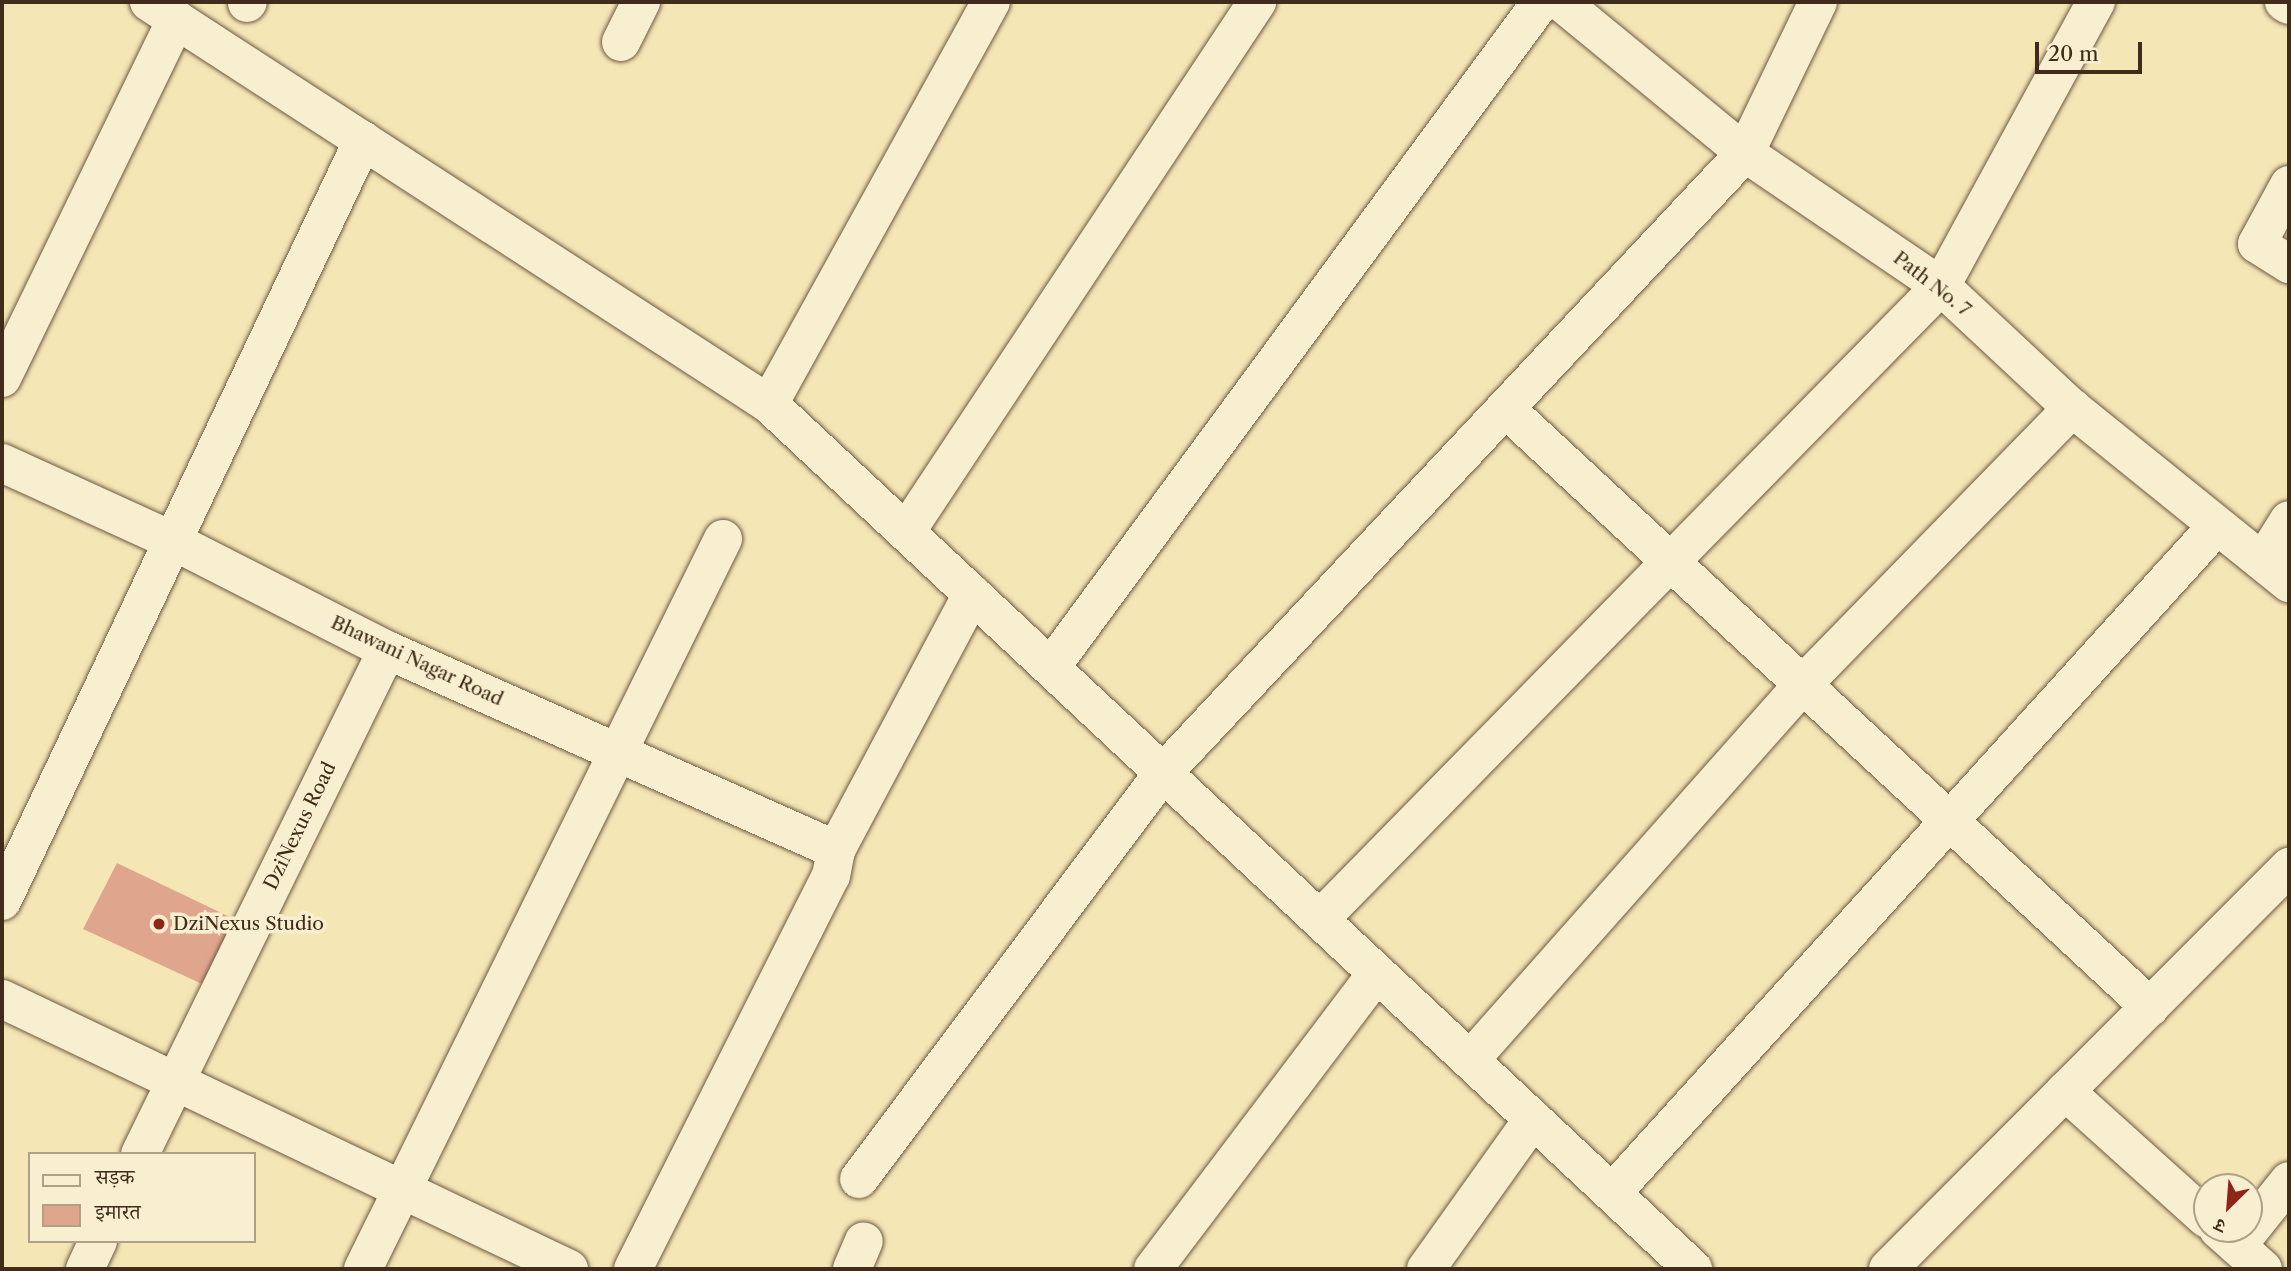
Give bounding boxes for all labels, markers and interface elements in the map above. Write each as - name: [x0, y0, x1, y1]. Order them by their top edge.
- scale bar: [2039, 28, 2146, 72]
- text: 20 m: [2048, 41, 2099, 66]
- street label: Path No. 7: [1889, 247, 1975, 321]
- street label: Bhawani Nagar Road: [327, 611, 507, 711]
- street label: DziNexus Road: [259, 758, 341, 894]
- place label: DziNexus Studio: [173, 913, 324, 935]
- marker: DziNexus Studio: [151, 916, 167, 932]
- legend: [28, 1152, 256, 1243]
- text: सड़क: [95, 1164, 134, 1189]
- north arrow: [2193, 1173, 2263, 1243]
- text: इमारत: [95, 1199, 141, 1224]
- text: उ: [2211, 1213, 2229, 1238]

